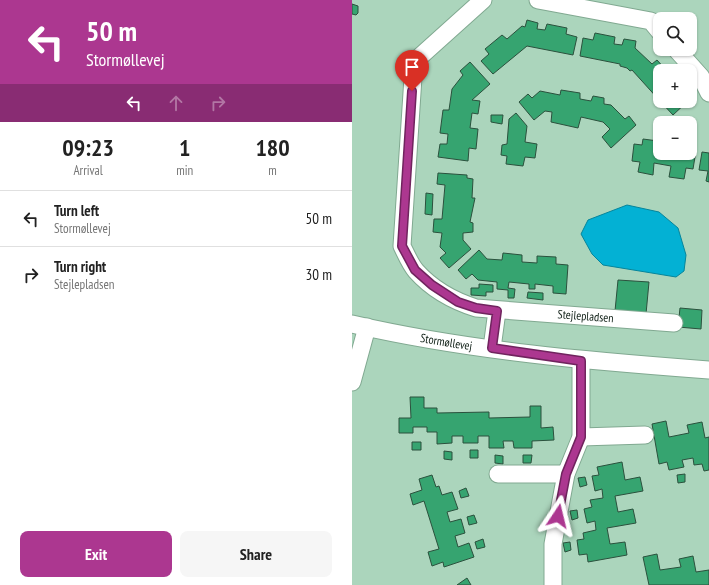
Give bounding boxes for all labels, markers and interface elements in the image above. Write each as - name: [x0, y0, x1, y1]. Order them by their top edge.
- text: 50 m: [86, 12, 137, 49]
- map controls: [653, 12, 697, 160]
- button: search: [653, 12, 697, 56]
- icon: left: [20, 16, 72, 68]
- text: Stormøllevej: [86, 48, 165, 71]
- pin: [395, 50, 429, 91]
- icon: arrive: [401, 56, 423, 78]
- button: +: [653, 64, 697, 108]
- icon: left: [123, 92, 145, 114]
- icon: ahead: [165, 92, 187, 114]
- icon: right: [207, 92, 229, 114]
- button: −: [653, 116, 697, 160]
- text: 09:23: [62, 132, 114, 163]
- text: 1: [179, 132, 190, 163]
- text: 180: [255, 132, 290, 163]
- text: Arrival: [73, 162, 103, 179]
- text: min: [176, 162, 193, 179]
- text: m: [268, 162, 277, 179]
- text: Turn left: [54, 201, 99, 220]
- icon: left: [20, 208, 42, 230]
- text: 50 m: [306, 209, 332, 228]
- text: Stormøllevej: [54, 220, 111, 237]
- text: Turn right: [54, 257, 106, 276]
- icon: right: [20, 264, 42, 286]
- text: 30 m: [306, 265, 332, 284]
- text: Stejlepladsen: [54, 276, 115, 293]
- street label: Stejlepladsen: [557, 306, 614, 325]
- street label: Stormøllevej: [419, 330, 473, 353]
- position arrow: [537, 495, 579, 537]
- button: Exit: [20, 531, 172, 577]
- button: Share: [180, 531, 332, 577]

